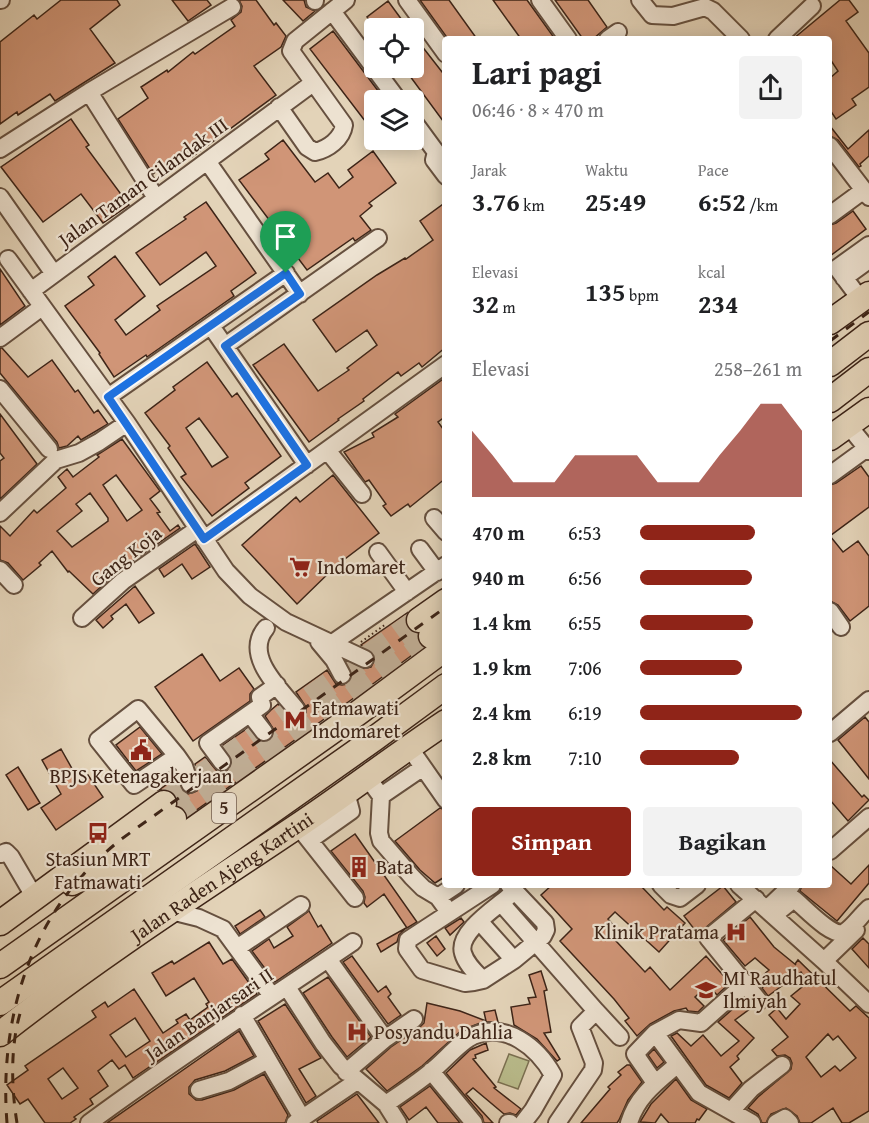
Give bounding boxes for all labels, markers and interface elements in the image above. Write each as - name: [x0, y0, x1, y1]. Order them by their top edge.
- map controls: [364, 18, 424, 150]
- button: locate: [364, 18, 424, 78]
- text: Lari pagi: [472, 48, 602, 96]
- button: share: [739, 56, 802, 119]
- button: layers: [364, 90, 424, 150]
- text: 06:46 · 8 × 470 m: [472, 95, 604, 124]
- street label: Jalan Taman Cilandak III: [49, 110, 234, 255]
- text: Jarak: [472, 158, 507, 182]
- text: Waktu: [585, 158, 628, 182]
- text: Pace: [698, 158, 729, 182]
- text: 3.76: [472, 182, 520, 221]
- text: 25:49: [585, 182, 646, 221]
- text: 6:52: [698, 182, 746, 221]
- text: km: [520, 193, 544, 217]
- text: /km: [746, 193, 778, 217]
- pin: [260, 211, 311, 273]
- icon: arrive: [269, 220, 302, 253]
- text: Elevasi: [472, 260, 518, 284]
- text: kcal: [698, 260, 725, 284]
- text: 135: [585, 272, 625, 311]
- text: bpm: [625, 283, 659, 307]
- text: 32: [472, 284, 499, 323]
- text: 234: [698, 284, 738, 323]
- text: m: [499, 295, 516, 319]
- text: Elevasi: [472, 354, 530, 383]
- text: 258–261 m: [714, 354, 802, 383]
- street label: Gang Koja: [84, 518, 168, 593]
- text: 470 m: [472, 518, 525, 547]
- text: 6:53: [568, 518, 602, 547]
- place label: Indomaret: [317, 552, 405, 581]
- supermarket icon: Indomaret: [288, 555, 312, 579]
- text: 940 m: [472, 563, 525, 592]
- text: 6:56: [568, 563, 602, 592]
- text: 1.4 km: [472, 608, 531, 637]
- text: 6:55: [568, 608, 602, 637]
- text: 1.9 km: [472, 653, 531, 682]
- text: 7:06: [568, 653, 602, 682]
- place label: Fatmawati Indomaret: [312, 693, 400, 745]
- text: 2.4 km: [472, 698, 531, 727]
- text: 6:19: [568, 698, 602, 727]
- metro station icon: Fatmawati Indomaret: [283, 708, 307, 732]
- public building icon: BPJS Ketenagakerjaan: [129, 738, 153, 762]
- text: 2.8 km: [472, 743, 531, 772]
- text: 7:10: [568, 743, 602, 772]
- place label: BPJS Ketenagakerjaan: [49, 761, 233, 790]
- road number: 5: [212, 793, 236, 823]
- street label: Jalan Raden Ajeng Kartini: [122, 804, 319, 950]
- button: Simpan: [472, 807, 631, 876]
- button: Bagikan: [643, 807, 802, 876]
- bus stop icon: Stasiun MRT Fatmawati: [86, 821, 110, 845]
- place label: Stasiun MRT Fatmawati: [45, 844, 151, 896]
- place label: Bata: [376, 852, 414, 881]
- building icon: Bata: [347, 855, 371, 879]
- place label: Klinik Pratama: [594, 917, 720, 946]
- hospital icon: Klinik Pratama: [724, 920, 748, 944]
- street label: Jalan Banjarsari II: [136, 960, 279, 1069]
- place label: MI Raudhatul Ilmiyah: [723, 963, 837, 1015]
- school or university icon: MI Raudhatul Ilmiyah: [694, 978, 718, 1002]
- place label: Posyandu Dahlia: [374, 1017, 513, 1046]
- hospital icon: Posyandu Dahlia: [345, 1020, 369, 1044]

